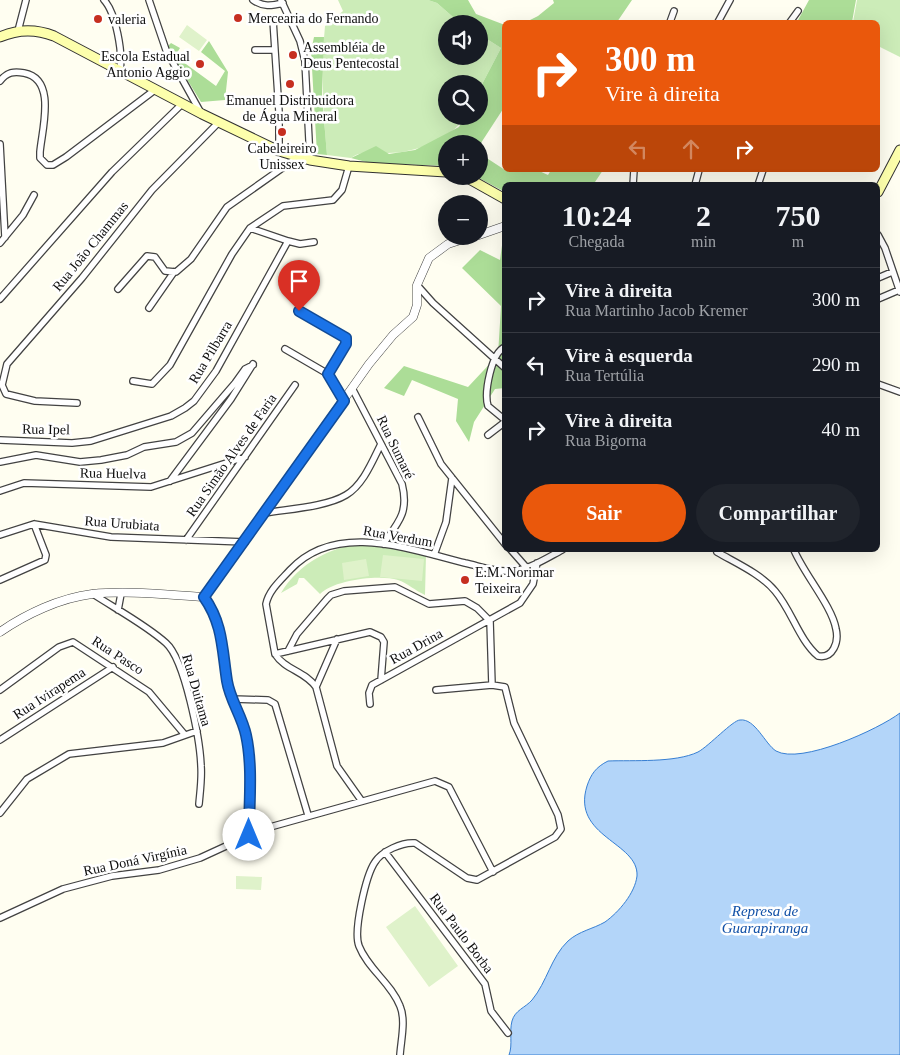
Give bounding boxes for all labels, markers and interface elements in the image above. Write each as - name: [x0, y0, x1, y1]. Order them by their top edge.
- place label: Mercearia do Fernando: [248, 11, 379, 26]
- place label: valeria: [108, 12, 147, 27]
- marker: Mercearia do Fernando: [232, 12, 244, 24]
- marker: valeria: [92, 13, 104, 25]
- map controls: [438, 15, 488, 245]
- button: sound: [438, 15, 488, 65]
- place label: Assembléia de Deus Pentecostal: [303, 40, 399, 71]
- icon: right: [522, 40, 587, 105]
- text: 300 m: [605, 40, 695, 79]
- place label: Escola Estadual Antonio Aggio: [101, 49, 190, 80]
- marker: Assembléia de Deus Pentecostal: [287, 49, 299, 61]
- marker: Escola Estadual Antonio Aggio: [194, 58, 206, 70]
- button: search: [438, 75, 488, 125]
- marker: Emanuel Distribuidora de Água Mineral: [284, 78, 296, 90]
- text: Vire à direita: [605, 81, 720, 106]
- place label: Emanuel Distribuidora de Água Mineral: [226, 93, 355, 124]
- marker: Cabeleireiro Unissex: [276, 126, 288, 138]
- button: +: [438, 135, 488, 185]
- icon: left: [624, 135, 652, 163]
- icon: ahead: [677, 135, 705, 163]
- icon: right: [730, 135, 758, 163]
- place label: Cabeleireiro Unissex: [247, 141, 317, 172]
- button: −: [438, 195, 488, 245]
- street label: Rua João Chammas: [50, 198, 131, 294]
- text: 10:24: [562, 199, 632, 232]
- text: 2: [696, 199, 711, 232]
- text: 750: [775, 199, 820, 232]
- text: Chegada: [569, 233, 625, 250]
- text: min: [691, 233, 716, 250]
- text: m: [792, 233, 804, 250]
- pin: [278, 260, 320, 311]
- icon: arrive: [285, 267, 313, 295]
- text: Vire à direita: [565, 280, 672, 301]
- icon: right: [522, 286, 550, 314]
- text: 300 m: [812, 289, 860, 310]
- text: Rua Martinho Jacob Kremer: [565, 302, 748, 319]
- street label: Rua Pilbarra: [186, 318, 235, 386]
- text: Vire à esquerda: [565, 345, 693, 366]
- icon: left: [522, 351, 550, 379]
- text: 290 m: [812, 354, 860, 375]
- text: Rua Tertúlia: [565, 367, 644, 384]
- street label: Rua Simão Alves de Faria: [183, 390, 280, 519]
- text: Vire à direita: [565, 410, 672, 431]
- street label: Rua Sumaré: [374, 413, 417, 481]
- icon: right: [522, 416, 550, 444]
- text: 40 m: [821, 419, 860, 440]
- street label: Rua Ipel: [22, 422, 70, 437]
- text: Rua Bigorna: [565, 432, 646, 449]
- street label: Rua Huelva: [80, 465, 147, 482]
- button: Sair: [522, 484, 686, 542]
- button: Compartilhar: [696, 484, 860, 542]
- street label: Rua Urubiata: [84, 513, 161, 534]
- street label: Rua Verdum: [362, 523, 434, 550]
- place label: E.M. Norimar Teixeira: [475, 565, 554, 596]
- marker: E.M. Norimar Teixeira: [459, 574, 471, 586]
- street label: Rua Drina: [387, 625, 446, 667]
- street label: Rua Pasco: [89, 633, 146, 678]
- street label: Rua Duitama: [179, 652, 214, 729]
- street label: Rua Ivirapema: [10, 664, 89, 722]
- position arrow: [222, 808, 274, 860]
- street label: Rua Doná Virgínia: [82, 842, 189, 879]
- street label: Rua Paulo Borba: [427, 891, 497, 977]
- water label: Represa de Guarapiranga: [722, 903, 808, 936]

